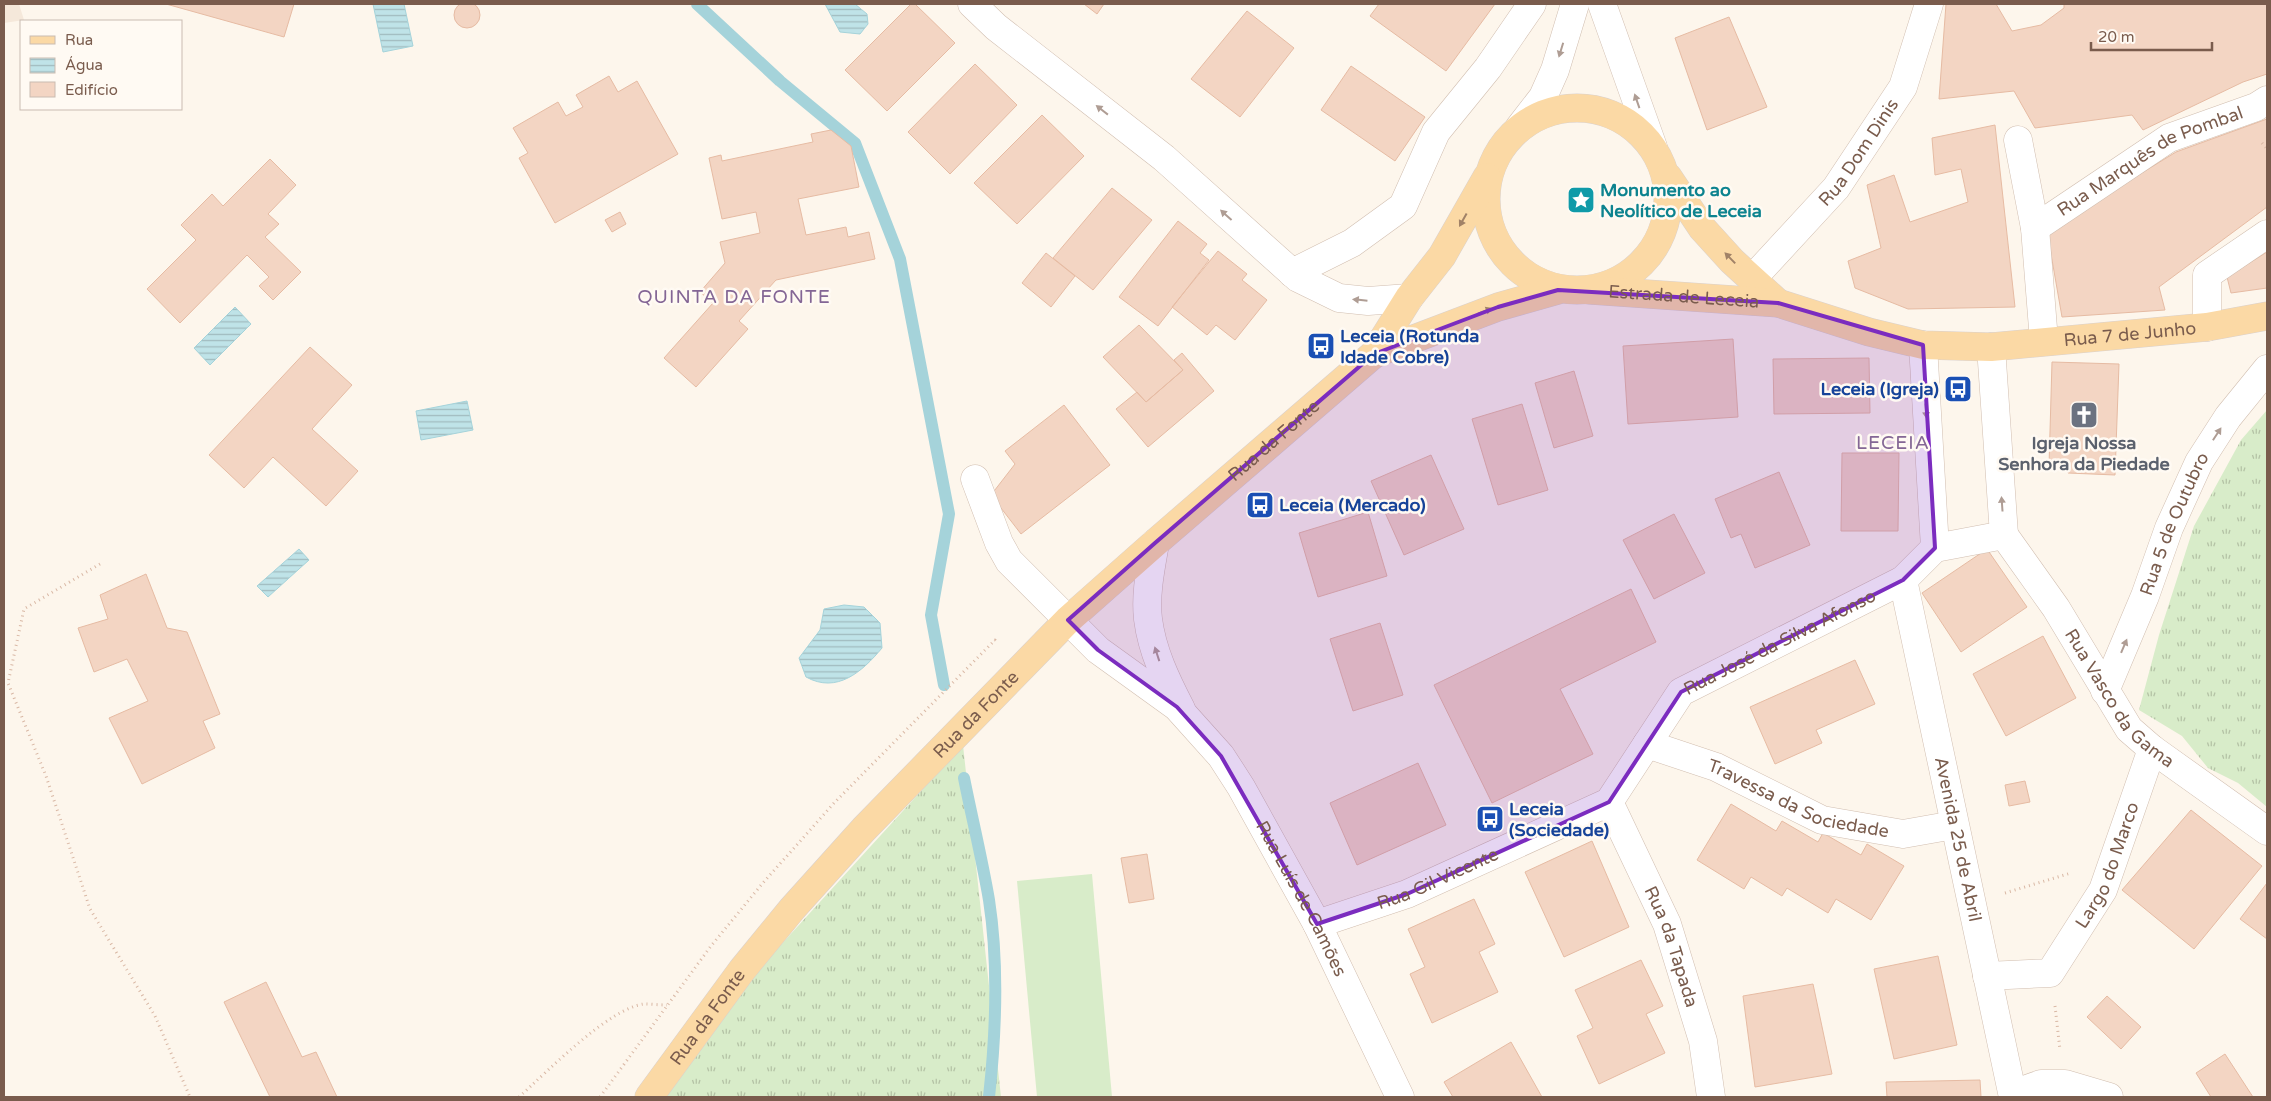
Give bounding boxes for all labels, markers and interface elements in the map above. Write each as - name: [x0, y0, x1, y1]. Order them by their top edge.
- legend: [20, 20, 182, 110]
- scale bar: [2091, 20, 2212, 52]
- text: 20 m: [2098, 28, 2135, 46]
- text: Rua: [65, 31, 93, 49]
- one-way arrow: [1556, 43, 1564, 58]
- text: Água: [65, 56, 103, 74]
- text: Edifício: [65, 81, 118, 99]
- one-way arrow: [1633, 93, 1641, 108]
- street label: Rua Dom Dinis: [1814, 94, 1903, 211]
- street label: Rua Marquês de Pombal: [2053, 102, 2246, 221]
- one-way arrow: [1095, 105, 1109, 115]
- place label: Monumento ao Neolítico de Leceia: [1600, 179, 1762, 222]
- place icon: Monumento ao Neolítico de Leceia: [1566, 185, 1596, 215]
- one-way arrow: [1220, 209, 1233, 220]
- one-way arrow: [1459, 213, 1468, 227]
- one-way arrow: [1724, 252, 1736, 264]
- street label: Estrada de Leceia: [1608, 280, 1760, 313]
- district label: QUINTA DA FONTE: [637, 286, 831, 308]
- one-way arrow: [1352, 296, 1368, 304]
- one-way arrow: [1478, 307, 1493, 315]
- street label: Rua 7 de Junho: [2063, 317, 2197, 351]
- place label: Leceia (Rotunda Idade Cobre): [1340, 325, 1479, 368]
- bus stop icon: Leceia (Rotunda Idade Cobre): [1306, 331, 1336, 361]
- bus stop icon: Leceia (Igreja): [1943, 374, 1973, 404]
- place label: Leceia (Igreja): [1821, 378, 1939, 400]
- street label: Rua da Fonte: [1224, 395, 1324, 486]
- church icon: Igreja Nossa Senhora da Piedade: [2069, 400, 2099, 430]
- one-way arrow: [1923, 403, 1931, 419]
- one-way arrow: [2213, 427, 2222, 440]
- district label: LECEIA: [1856, 432, 1930, 454]
- place label: Igreja Nossa Senhora da Piedade: [1998, 432, 2170, 475]
- street label: Rua 5 de Outubro: [2135, 448, 2214, 598]
- bus stop icon: Leceia (Mercado): [1245, 490, 1275, 520]
- place label: Leceia (Mercado): [1279, 494, 1426, 516]
- one-way arrow: [1998, 496, 2006, 512]
- street label: Rua José da Silva Afonso: [1680, 584, 1880, 700]
- street label: Rua Vasco da Gama: [2060, 625, 2179, 772]
- one-way arrow: [2120, 638, 2128, 653]
- one-way arrow: [1152, 647, 1160, 662]
- street label: Rua da Fonte: [928, 666, 1023, 763]
- street label: Travessa da Sociedade: [1705, 754, 1891, 842]
- street label: Avenida 25 de Abril: [1930, 755, 1986, 924]
- place label: Leceia (Sociedade): [1509, 798, 1610, 841]
- street label: Largo do Marco: [2070, 799, 2144, 933]
- bus stop icon: Leceia (Sociedade): [1475, 804, 1505, 834]
- street label: Rua Luís de Camões: [1251, 817, 1352, 980]
- street label: Rua Gil Vicente: [1374, 843, 1502, 914]
- street label: Rua da Tapada: [1640, 882, 1703, 1010]
- street label: Rua da Fonte: [665, 965, 750, 1069]

